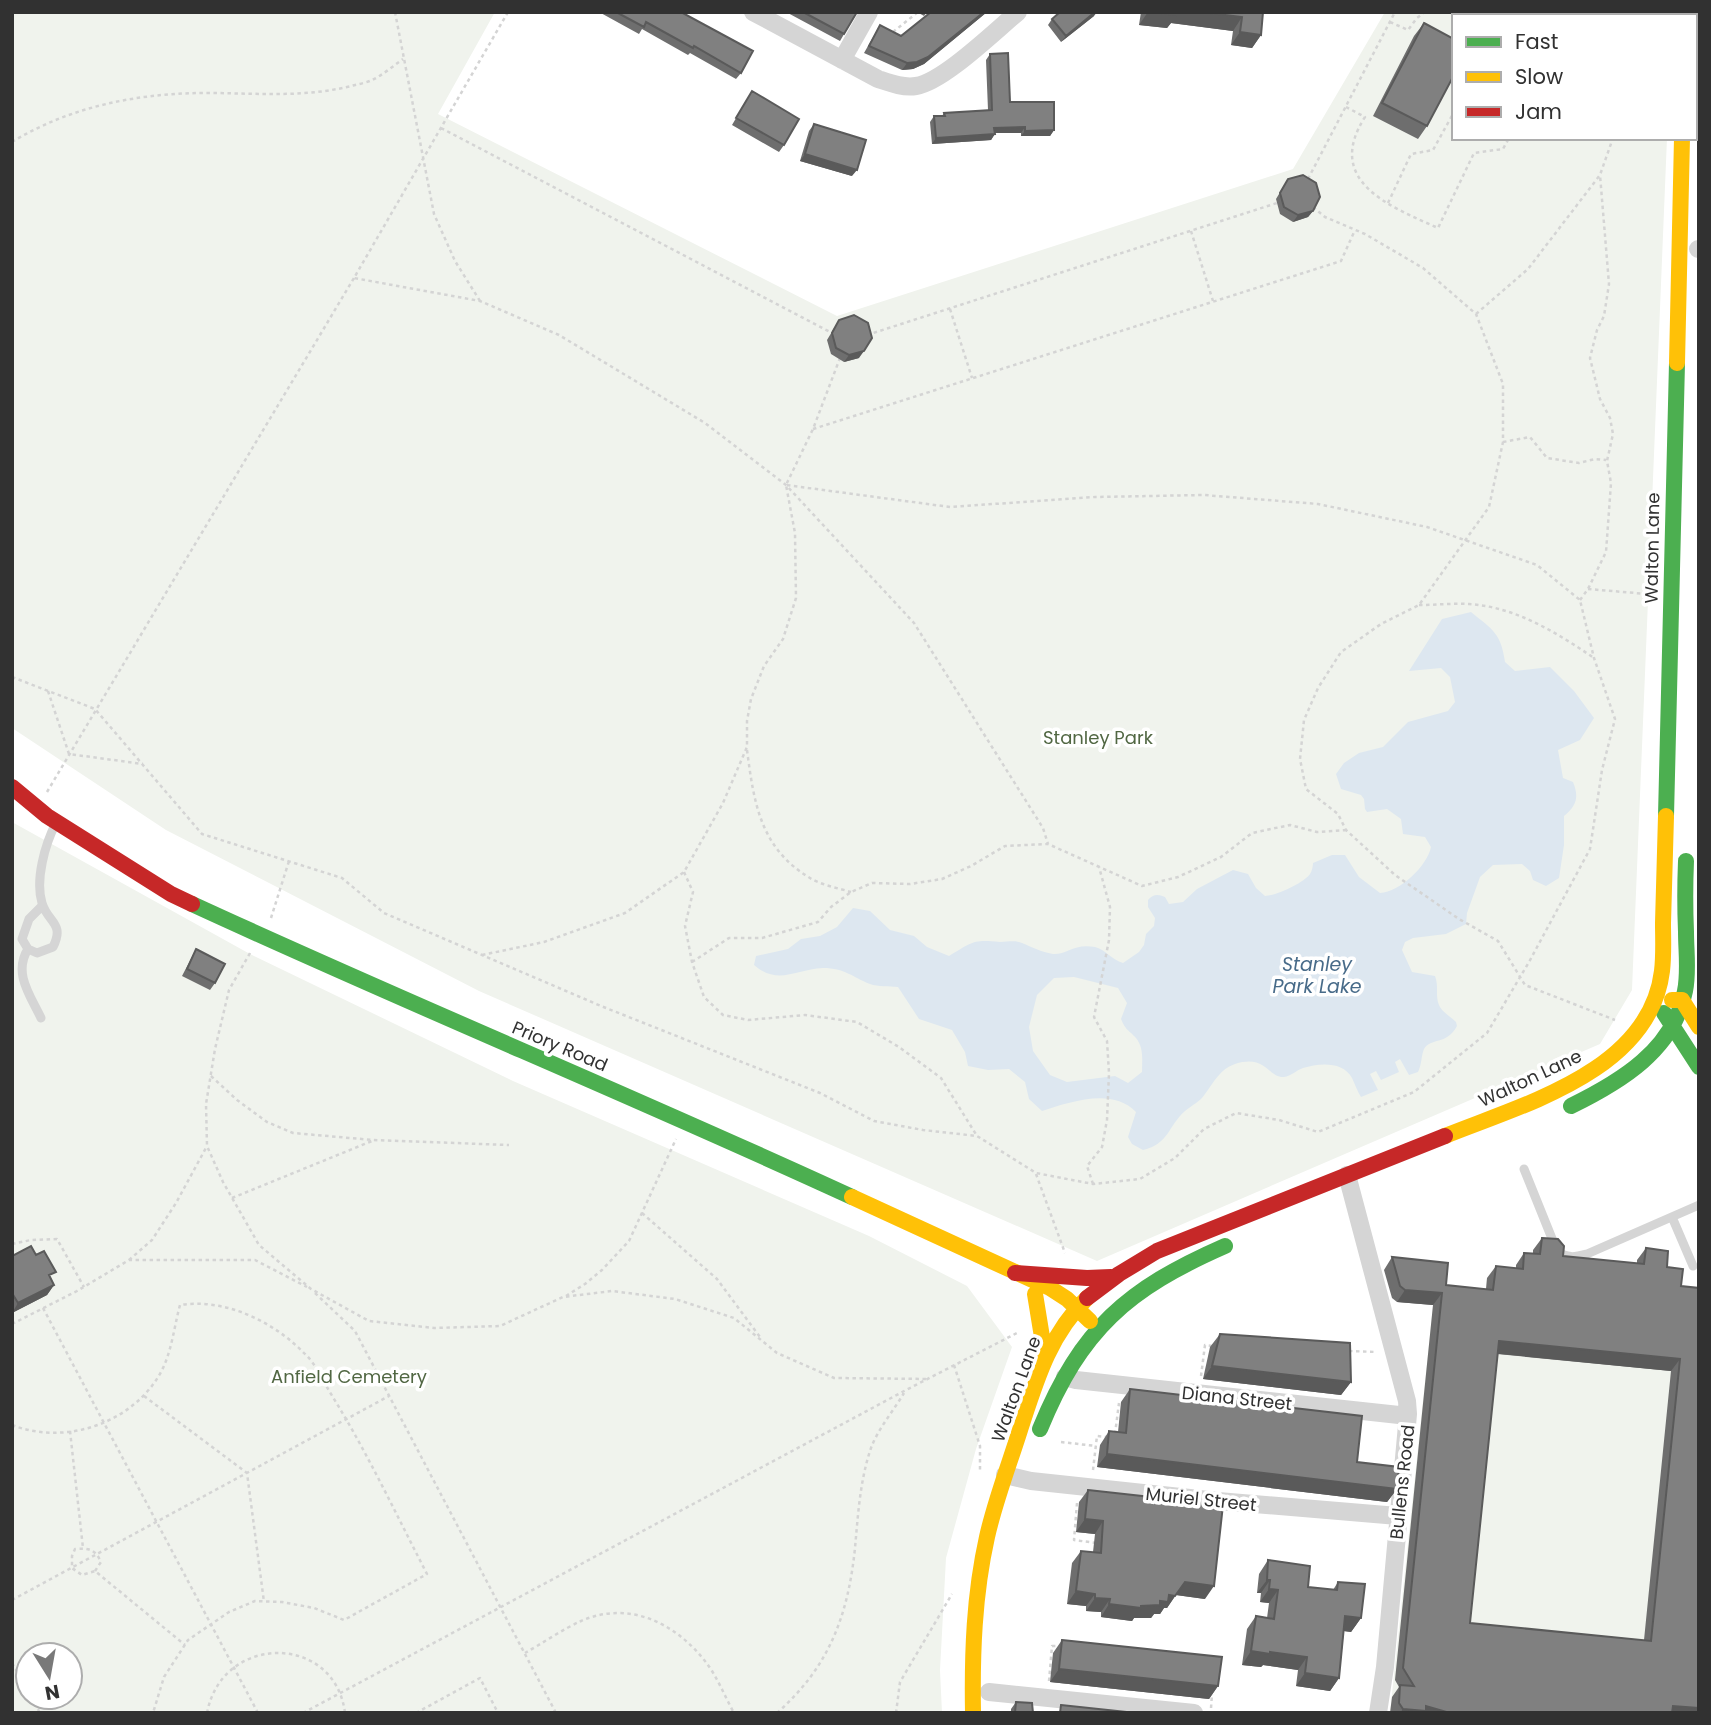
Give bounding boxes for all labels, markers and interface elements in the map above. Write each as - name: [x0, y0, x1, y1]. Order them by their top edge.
- legend: [1452, 14, 1697, 140]
- text: Fast: [1515, 27, 1558, 56]
- text: Slow: [1515, 62, 1563, 91]
- text: Jam: [1515, 97, 1562, 126]
- street label: Walton Lane: [1639, 492, 1665, 604]
- park label: Stanley Park: [1043, 725, 1154, 750]
- water label: Stanley Park Lake: [1273, 951, 1362, 1000]
- street label: Priory Road: [508, 1015, 612, 1077]
- street label: Walton Lane: [1474, 1043, 1586, 1113]
- street label: Walton Lane: [985, 1332, 1047, 1446]
- park label: Anfield Cemetery: [271, 1364, 427, 1389]
- street label: Diana Street: [1181, 1380, 1293, 1416]
- street label: Bullens Road: [1384, 1423, 1420, 1541]
- street label: Muriel Street: [1144, 1481, 1258, 1517]
- north arrow: [14, 1641, 84, 1711]
- text: N: [43, 1678, 62, 1707]

